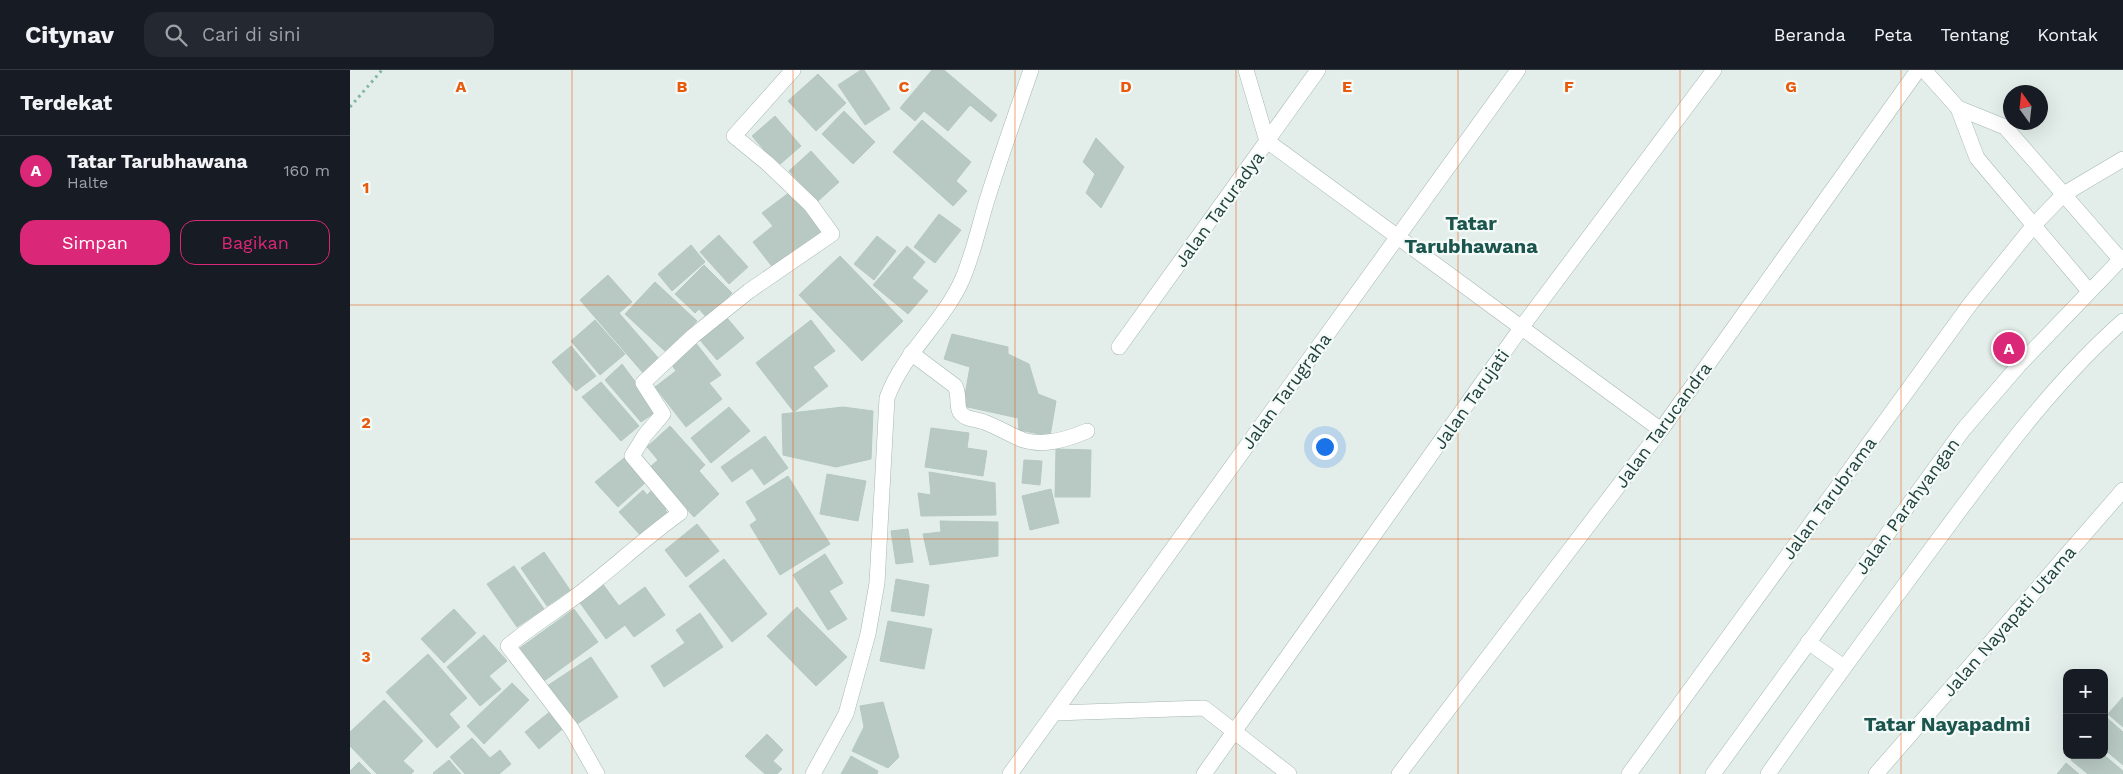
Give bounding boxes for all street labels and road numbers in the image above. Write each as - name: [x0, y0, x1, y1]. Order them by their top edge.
- street label: Jalan Taruradya: [1170, 147, 1268, 271]
- street label: Jalan Tarugraha: [1237, 329, 1335, 453]
- street label: Jalan Tarujati: [1429, 345, 1513, 453]
- street label: Jalan Tarucandra: [1610, 358, 1716, 492]
- street label: Jalan Tarubrama: [1778, 433, 1880, 563]
- street label: Jalan Parahyangan: [1850, 434, 1964, 578]
- street label: Jalan Nayapati Utama: [1938, 541, 2080, 701]

